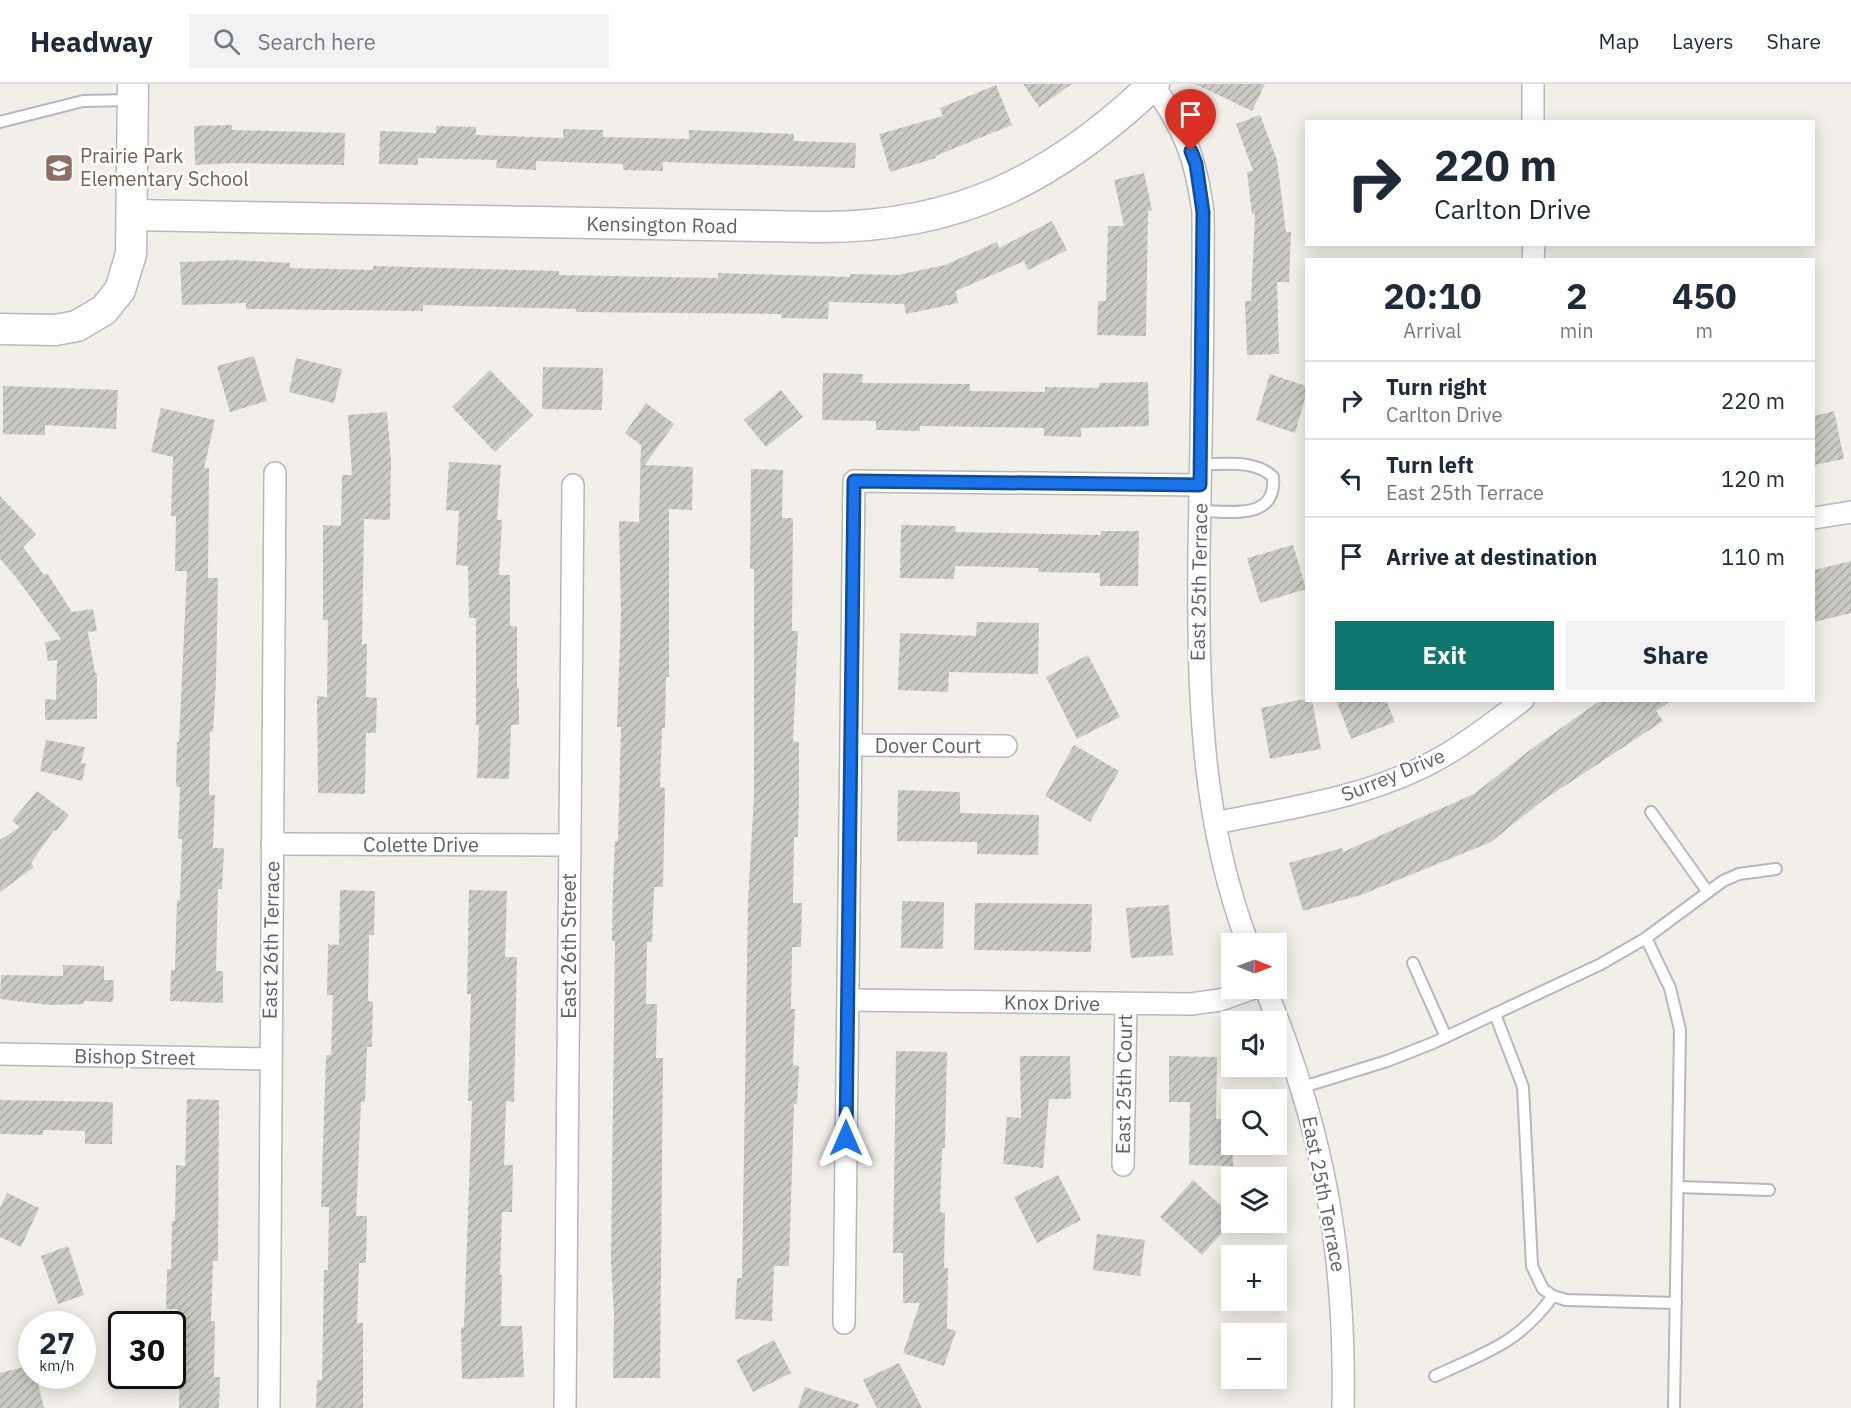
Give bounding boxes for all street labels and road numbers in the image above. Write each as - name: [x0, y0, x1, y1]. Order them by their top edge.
- street label: Kensington Road: [586, 210, 738, 239]
- street label: East 25th Terrace: [1184, 503, 1213, 661]
- street label: Dover Court: [875, 732, 981, 759]
- street label: Surrey Drive: [1337, 741, 1449, 808]
- street label: Colette Drive: [363, 831, 479, 858]
- street label: East 26th Terrace: [256, 861, 285, 1019]
- street label: East 26th Street: [555, 873, 582, 1019]
- street label: Knox Drive: [1004, 988, 1100, 1017]
- street label: East 25th Court: [1109, 1014, 1138, 1154]
- street label: Bishop Street: [74, 1042, 196, 1071]
- street label: East 25th Terrace: [1296, 1114, 1353, 1274]

